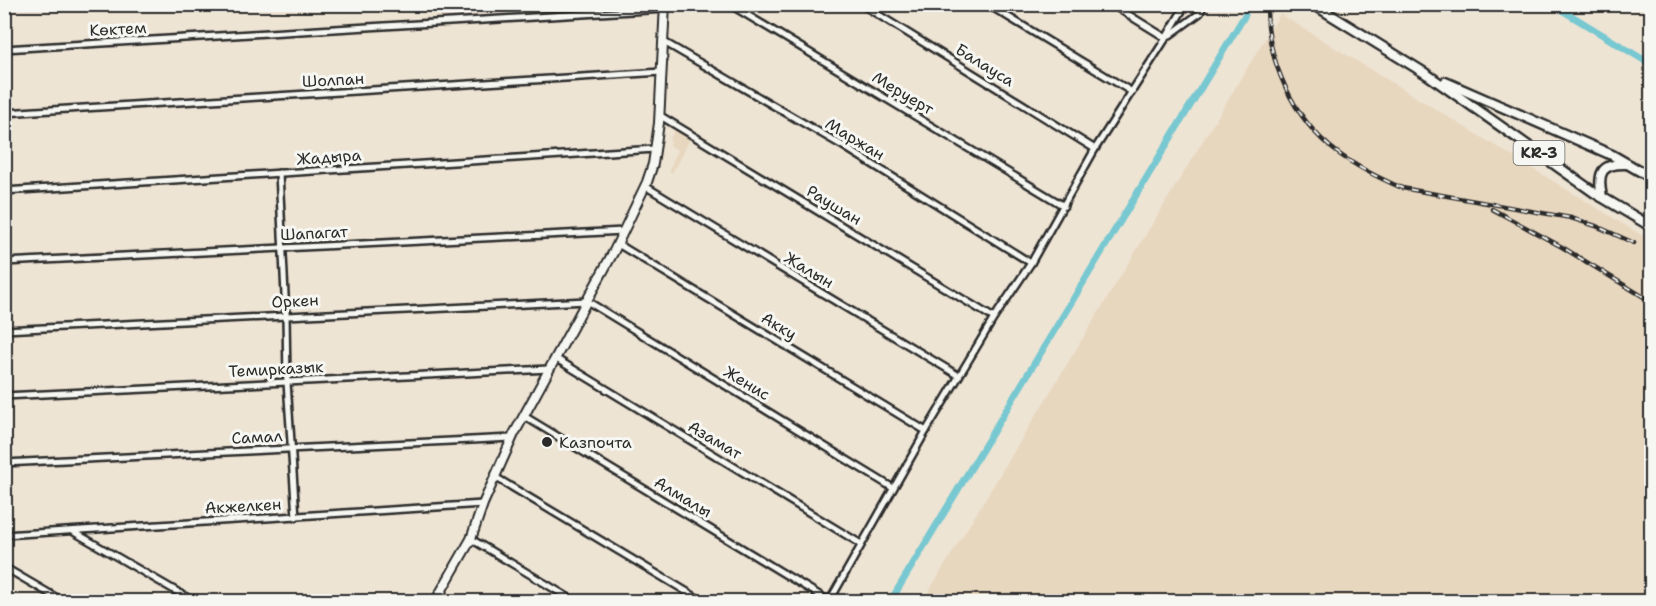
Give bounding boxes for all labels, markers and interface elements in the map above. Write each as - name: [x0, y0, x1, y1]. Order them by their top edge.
- street label: Көктем: [89, 17, 147, 41]
- street label: Балауса: [952, 39, 1019, 91]
- street label: Меруерт: [868, 66, 938, 120]
- street label: Шолпан: [301, 68, 365, 92]
- street label: Маржан: [821, 113, 889, 165]
- road number: KR-3: [1514, 141, 1564, 165]
- street label: Жадыра: [296, 144, 362, 170]
- street label: Раушан: [803, 180, 865, 230]
- street label: Шапагат: [280, 221, 349, 245]
- street label: Жалын: [780, 247, 838, 293]
- street label: Оркен: [271, 289, 319, 313]
- street label: Акку: [757, 307, 801, 345]
- street label: Темирказык: [228, 356, 325, 382]
- street label: Женис: [720, 361, 774, 405]
- street label: Азамат: [684, 416, 747, 465]
- street label: Самал: [231, 425, 283, 449]
- place label: Казпочта: [559, 432, 632, 453]
- marker: Казпочта: [540, 435, 554, 449]
- street label: Алмалы: [650, 472, 716, 522]
- street label: Акжелкен: [204, 494, 282, 518]

